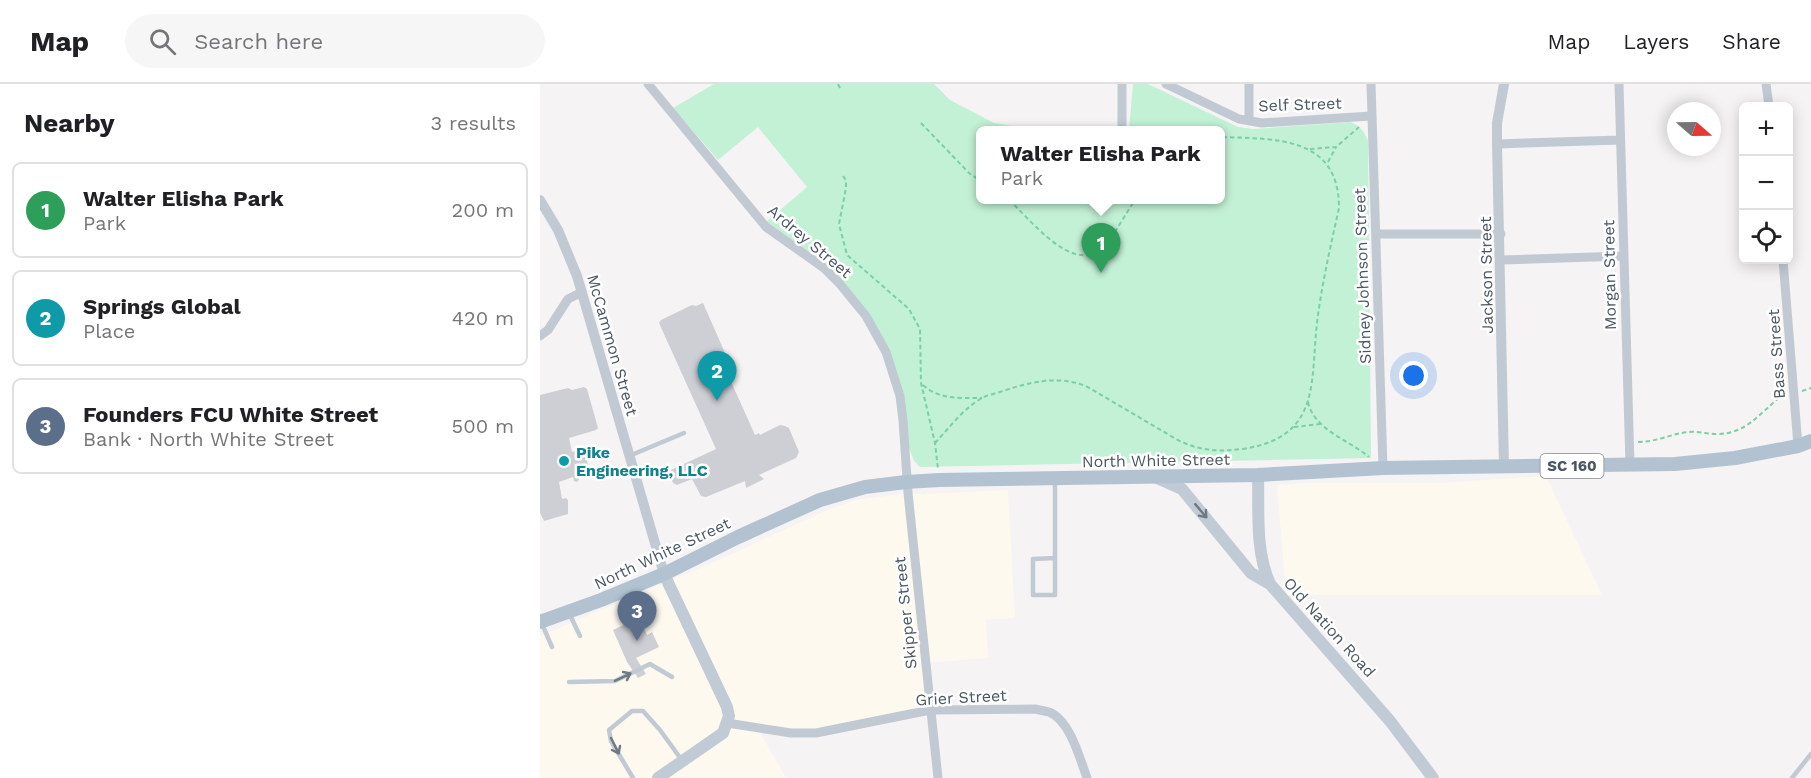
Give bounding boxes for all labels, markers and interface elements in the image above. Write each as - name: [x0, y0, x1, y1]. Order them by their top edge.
- search box: [125, 14, 545, 68]
- text: Map: [30, 25, 89, 58]
- icon: search: [146, 25, 179, 58]
- text: Search here: [194, 29, 323, 54]
- text: Map: [1547, 29, 1590, 54]
- text: Layers: [1623, 29, 1689, 54]
- text: Share: [1722, 29, 1781, 54]
- street label: Self Street: [1258, 94, 1342, 115]
- north arrow: [1667, 102, 1721, 156]
- map controls: [1739, 102, 1793, 264]
- button: +: [1739, 102, 1793, 156]
- text: Nearby: [24, 108, 115, 138]
- text: 3 results: [431, 111, 516, 135]
- popup: [976, 126, 1225, 204]
- text: Walter Elisha Park: [1000, 141, 1201, 166]
- button: −: [1739, 156, 1793, 210]
- text: Park: [1000, 166, 1043, 190]
- text: Walter Elisha Park: [83, 186, 284, 211]
- street label: Sidney Johnson Street: [1350, 187, 1375, 364]
- text: 1: [41, 198, 50, 222]
- text: 200 m: [452, 198, 514, 222]
- street label: Ardrey Street: [764, 201, 856, 282]
- button: locate: [1739, 210, 1793, 264]
- text: Park: [83, 211, 126, 235]
- street label: Jackson Street: [1476, 216, 1497, 334]
- street label: Morgan Street: [1599, 219, 1620, 330]
- pin: 1: [1082, 224, 1120, 273]
- street label: McCammon Street: [583, 272, 642, 418]
- text: Springs Global: [83, 294, 241, 319]
- text: 2: [40, 306, 51, 330]
- text: 420 m: [452, 306, 514, 330]
- street label: Bass Street: [1764, 308, 1789, 400]
- text: Place: [83, 319, 135, 343]
- pin: 2: [698, 352, 736, 401]
- your location: [1399, 361, 1428, 390]
- text: Founders FCU White Street: [83, 402, 378, 427]
- text: 3: [40, 414, 51, 438]
- text: 500 m: [452, 414, 514, 438]
- text: Bank · North White Street: [83, 427, 334, 451]
- place label: Pike Engineering, LLC: [576, 443, 708, 480]
- street label: North White Street: [1082, 450, 1230, 471]
- marker: Pike Engineering, LLC: [557, 454, 571, 468]
- road number: SC 160: [1540, 454, 1604, 478]
- one-way arrow: [1194, 503, 1208, 518]
- street label: North White Street: [591, 513, 734, 593]
- street label: Skipper Street: [890, 556, 921, 670]
- street label: Old Nation Road: [1280, 574, 1379, 681]
- pin: 3: [618, 592, 656, 641]
- one-way arrow: [614, 670, 632, 682]
- street label: Grier Street: [915, 686, 1007, 709]
- one-way arrow: [609, 737, 621, 754]

